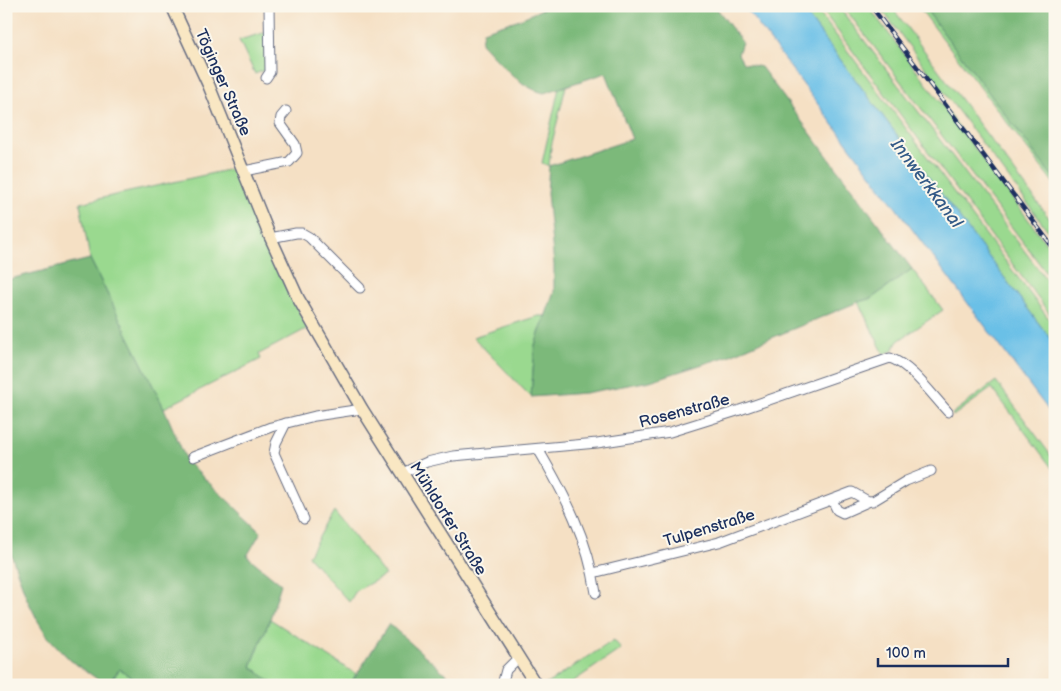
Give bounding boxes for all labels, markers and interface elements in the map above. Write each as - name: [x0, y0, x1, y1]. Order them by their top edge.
- street label: Töginger Straße: [191, 26, 255, 139]
- water label: Innwerkkanal: [886, 134, 968, 233]
- street label: Rosenstraße: [637, 390, 732, 433]
- street label: Mühldorfer Straße: [405, 459, 491, 579]
- street label: Tulpenstraße: [661, 505, 758, 551]
- scale bar: [878, 636, 1008, 668]
- text: 100 m: [886, 644, 926, 663]

